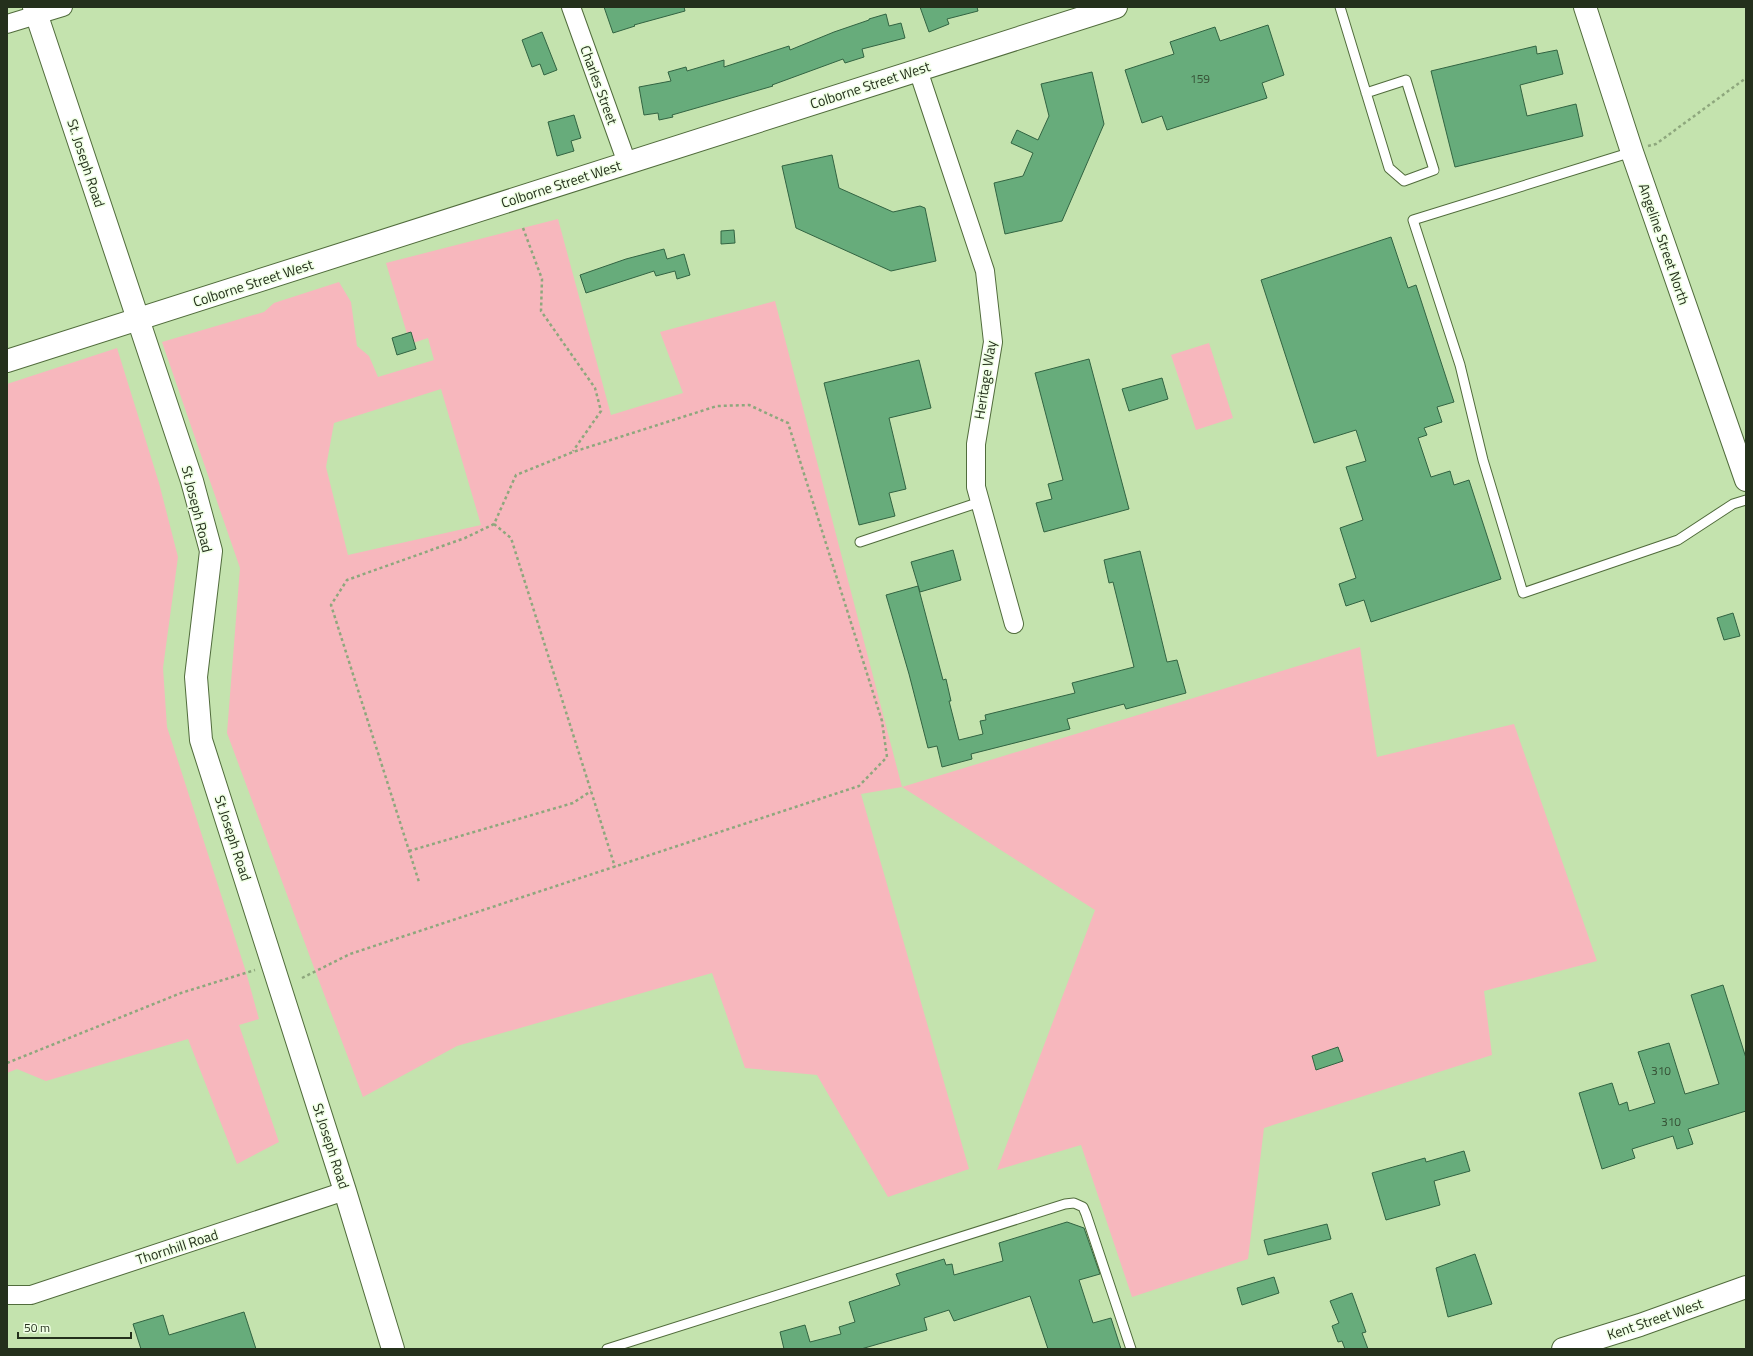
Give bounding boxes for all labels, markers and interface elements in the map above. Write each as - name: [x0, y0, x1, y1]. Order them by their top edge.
- street label: Charles Street: [575, 42, 624, 127]
- street label: Colborne Street West: [807, 55, 933, 114]
- house number: 159: [1190, 69, 1210, 88]
- street label: St. Joseph Road: [62, 116, 111, 210]
- street label: Colborne Street West: [498, 154, 624, 213]
- street label: Angeline Street North: [1634, 180, 1695, 307]
- street label: Colborne Street West: [190, 253, 316, 312]
- street label: Heritage Way: [968, 339, 1001, 421]
- street label: St Joseph Road: [177, 463, 218, 554]
- street label: St Joseph Road: [210, 792, 257, 883]
- house number: 310: [1651, 1061, 1671, 1080]
- street label: St Joseph Road: [308, 1100, 355, 1191]
- house number: 310: [1661, 1112, 1681, 1131]
- street label: Thornhill Road: [133, 1223, 221, 1270]
- street label: Kent Street West: [1604, 1292, 1706, 1345]
- scale bar: [18, 1314, 131, 1340]
- text: 50 m: [24, 1318, 50, 1337]

